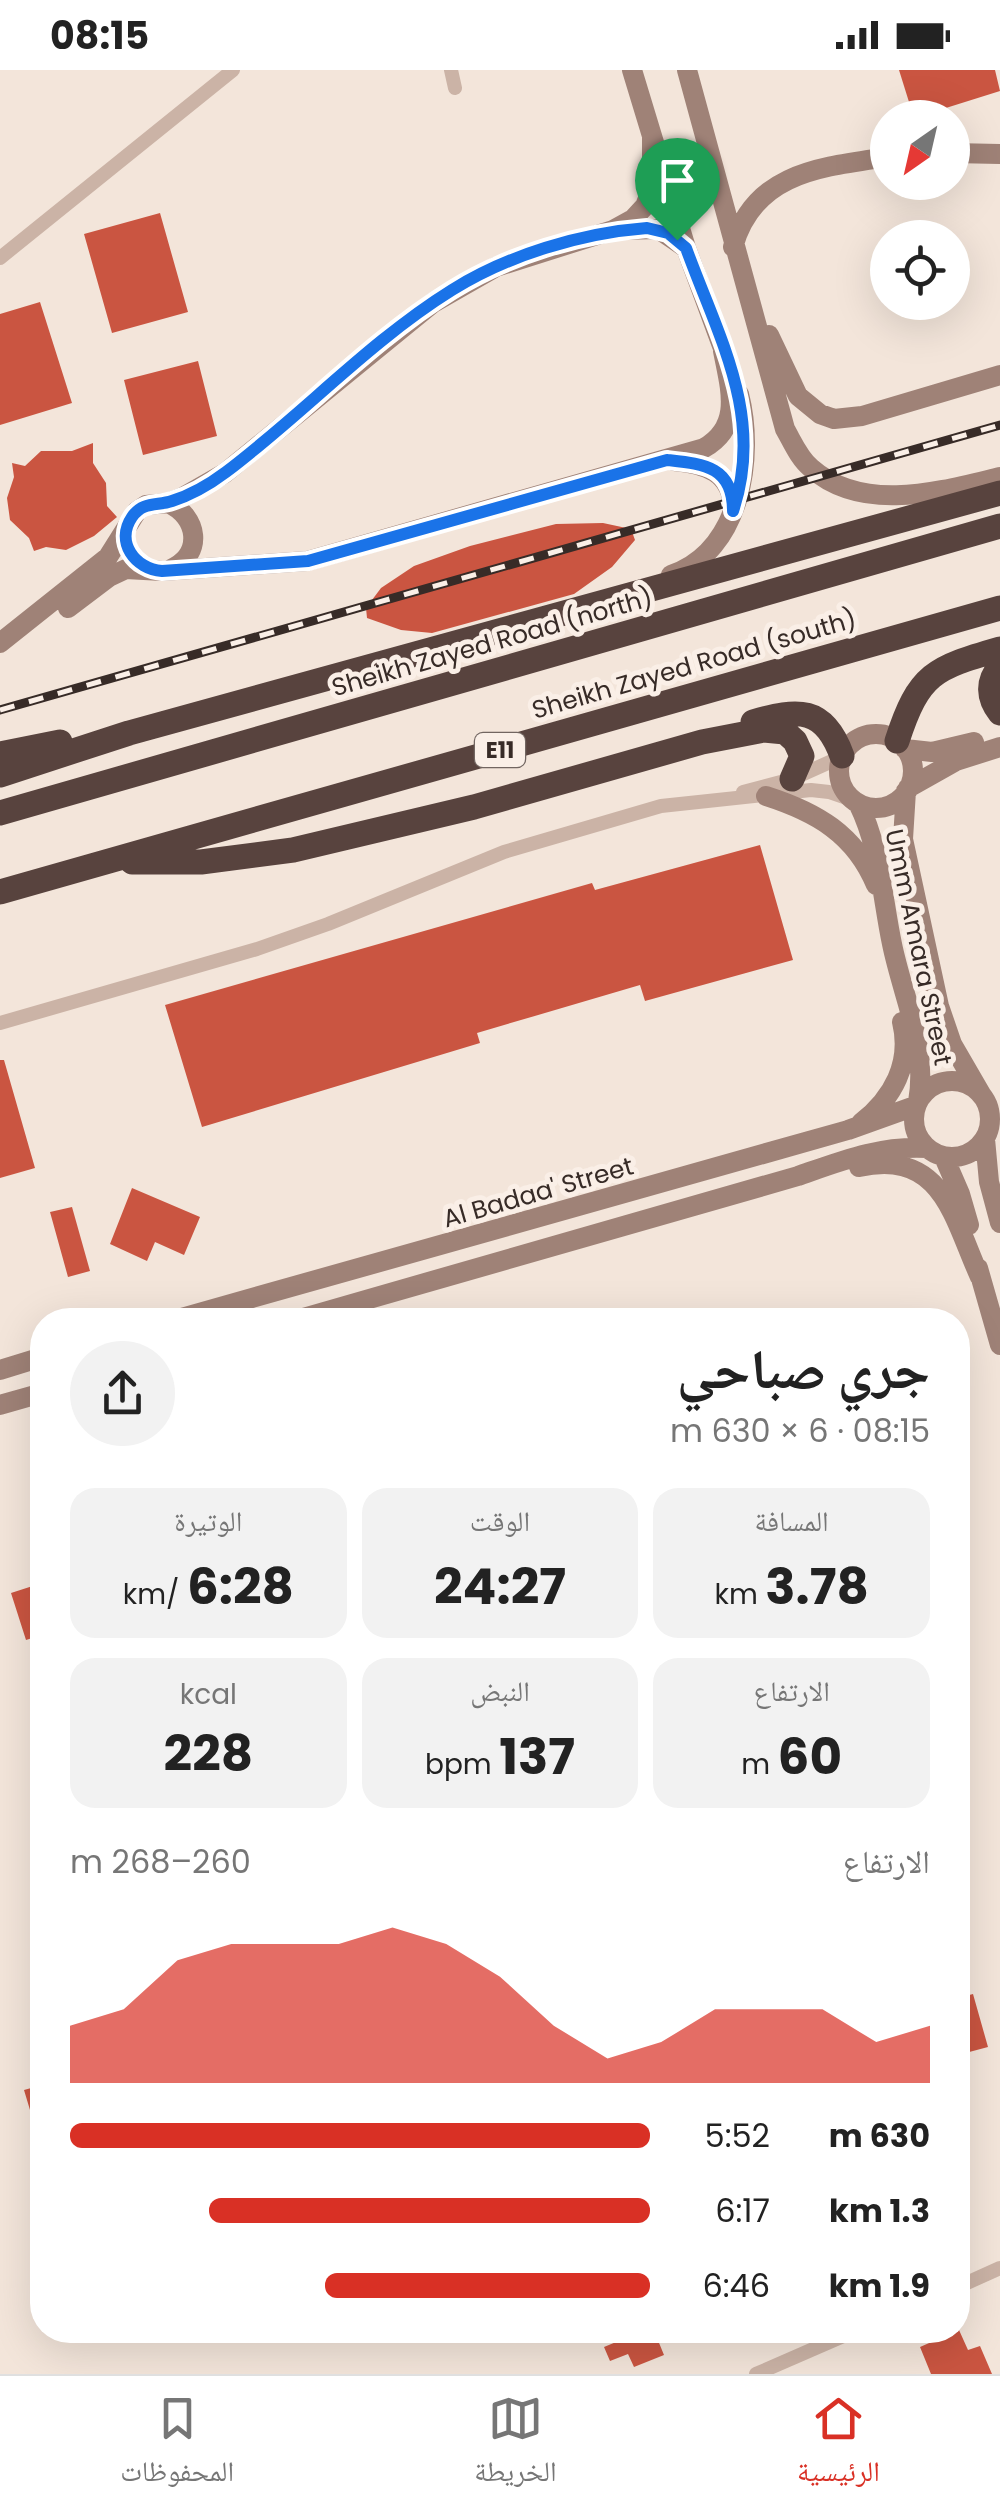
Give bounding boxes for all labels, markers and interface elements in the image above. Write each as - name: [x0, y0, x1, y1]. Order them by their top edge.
- text: 08:15: [50, 9, 149, 62]
- north arrow: [870, 100, 970, 200]
- map controls: [870, 100, 970, 320]
- pin: [635, 138, 720, 241]
- icon: arrive: [650, 153, 705, 208]
- button: locate: [870, 220, 970, 320]
- street label: Sheikh Zayed Road (north): [328, 580, 657, 705]
- street label: Sheikh Zayed Road (south): [528, 601, 860, 728]
- road number: E11: [475, 733, 525, 767]
- street label: Umm Amara Street: [876, 826, 961, 1068]
- street label: Al Badaa' Street: [439, 1149, 637, 1236]
- text: جري صباحي: [677, 1331, 930, 1408]
- button: share: [70, 1341, 175, 1446]
- text: 08:15 · 6 × 630 m: [670, 1408, 930, 1453]
- text: الوتيرة: [174, 1502, 242, 1541]
- text: الوقت: [470, 1502, 530, 1541]
- text: المسافة: [755, 1502, 829, 1541]
- text: 6:28: [187, 1551, 294, 1622]
- text: 24:27: [434, 1551, 566, 1622]
- text: 3.78: [765, 1551, 869, 1622]
- text: /km: [123, 1575, 187, 1614]
- text: km: [715, 1575, 765, 1614]
- text: النبض: [470, 1672, 530, 1711]
- text: الارتفاع: [753, 1672, 830, 1711]
- text: kcal: [180, 1675, 237, 1714]
- text: 228: [164, 1718, 253, 1789]
- text: 137: [499, 1721, 575, 1792]
- text: 60: [778, 1721, 842, 1792]
- text: bpm: [425, 1745, 499, 1784]
- text: m: [741, 1745, 778, 1784]
- text: 260–268 m: [70, 1839, 251, 1884]
- text: الارتفاع: [843, 1839, 930, 1884]
- text: 5:52: [705, 2113, 770, 2158]
- text: 630 m: [829, 2113, 930, 2158]
- text: 6:17: [715, 2188, 770, 2233]
- text: 1.3 km: [829, 2188, 930, 2233]
- text: 6:46: [702, 2263, 770, 2308]
- text: 1.9 km: [829, 2263, 930, 2308]
- tab: المحفوظات: [120, 2391, 234, 2499]
- tab: الخريطة: [474, 2391, 557, 2499]
- tab: الرئيسية: [797, 2391, 880, 2499]

